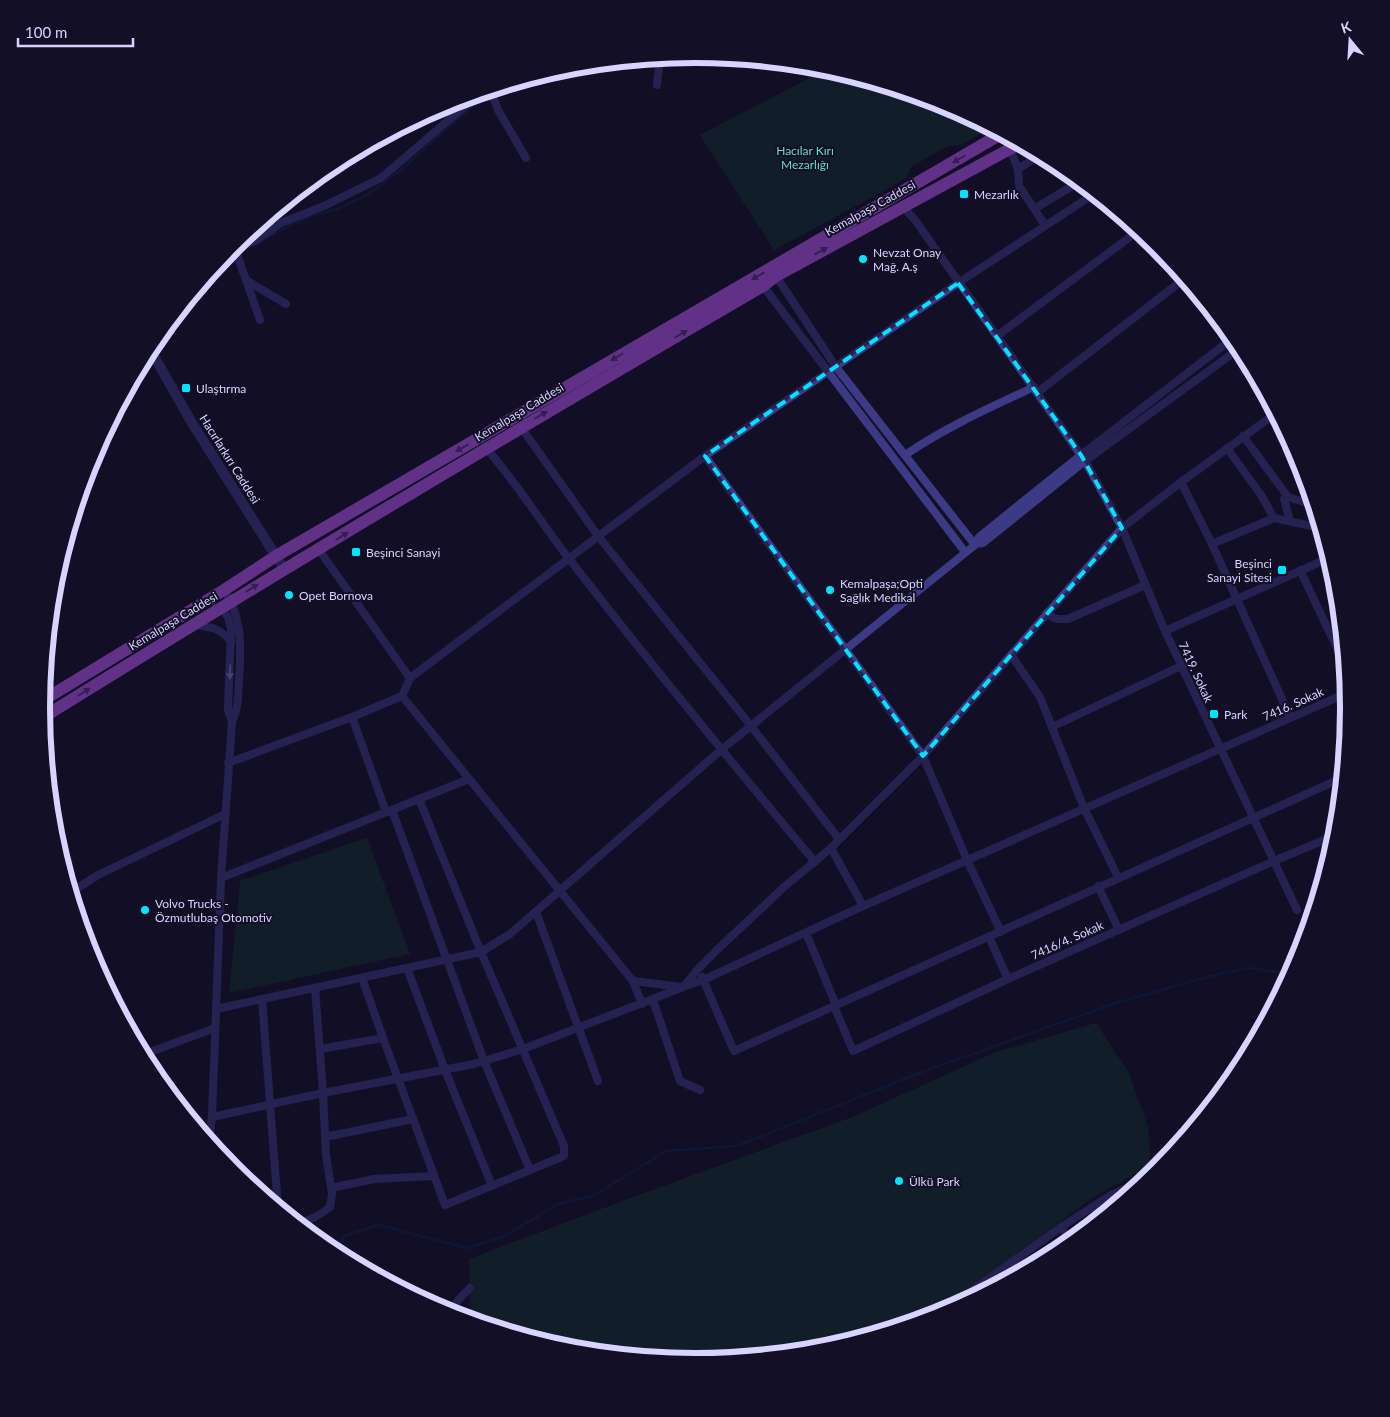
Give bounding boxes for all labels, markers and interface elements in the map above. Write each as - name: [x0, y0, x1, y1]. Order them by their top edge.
- scale bar: [18, 15, 132, 47]
- north arrow: [1325, 15, 1375, 65]
- text: K: [1339, 17, 1353, 37]
- text: 100 m: [25, 23, 67, 41]
- park label: Hacılar Kırı Mezarlığı: [776, 143, 834, 172]
- one-way arrow: [952, 154, 966, 163]
- street label: Kemalpaşa Caddesi: [822, 177, 918, 239]
- place label: Mezarlık: [974, 187, 1020, 202]
- marker: Mezarlık: [958, 188, 970, 200]
- place label: Nevzat Onay Mağ. A.ş: [873, 245, 942, 274]
- one-way arrow: [813, 247, 828, 255]
- marker: Nevzat Onay Mağ. A.ş: [857, 253, 869, 265]
- one-way arrow: [751, 271, 764, 280]
- one-way arrow: [675, 329, 688, 338]
- one-way arrow: [611, 353, 624, 362]
- street label: Kemalpaşa Caddesi: [472, 379, 566, 445]
- place label: Ulaştırma: [196, 381, 246, 396]
- marker: Ulaştırma: [180, 382, 192, 394]
- one-way arrow: [534, 411, 547, 420]
- street label: Hacırlarkırı Caddesi: [197, 412, 264, 506]
- one-way arrow: [455, 443, 468, 452]
- one-way arrow: [335, 531, 348, 540]
- place label: Beşinci Sanayi: [366, 545, 441, 560]
- marker: Beşinci Sanayi: [350, 546, 362, 558]
- place label: Beşinci Sanayi Sitesi: [1207, 556, 1272, 585]
- marker: Beşinci Sanayi Sitesi: [1276, 564, 1288, 576]
- place label: Kemalpaşa;Opti Sağlık Medikal: [840, 576, 923, 605]
- one-way arrow: [245, 584, 258, 593]
- marker: Kemalpaşa;Opti Sağlık Medikal: [824, 584, 836, 596]
- street label: Kemalpaşa Caddesi: [126, 588, 220, 654]
- place label: Opet Bornova: [299, 588, 373, 603]
- marker: Opet Bornova: [283, 589, 295, 601]
- street label: 7419. Sokak: [1175, 639, 1217, 706]
- one-way arrow: [226, 664, 234, 680]
- street label: 7416. Sokak: [1260, 684, 1327, 724]
- one-way arrow: [77, 688, 90, 697]
- place label: Park: [1224, 707, 1248, 722]
- marker: Park: [1208, 708, 1220, 720]
- place label: Volvo Trucks - Özmutlubaş Otomotiv: [155, 896, 273, 925]
- marker: Volvo Trucks - Özmutlubaş Otomotiv: [139, 904, 151, 916]
- street label: 7416/4. Sokak: [1029, 917, 1106, 963]
- place label: Ülkü Park: [909, 1174, 961, 1189]
- marker: Ülkü Park: [893, 1175, 905, 1187]

